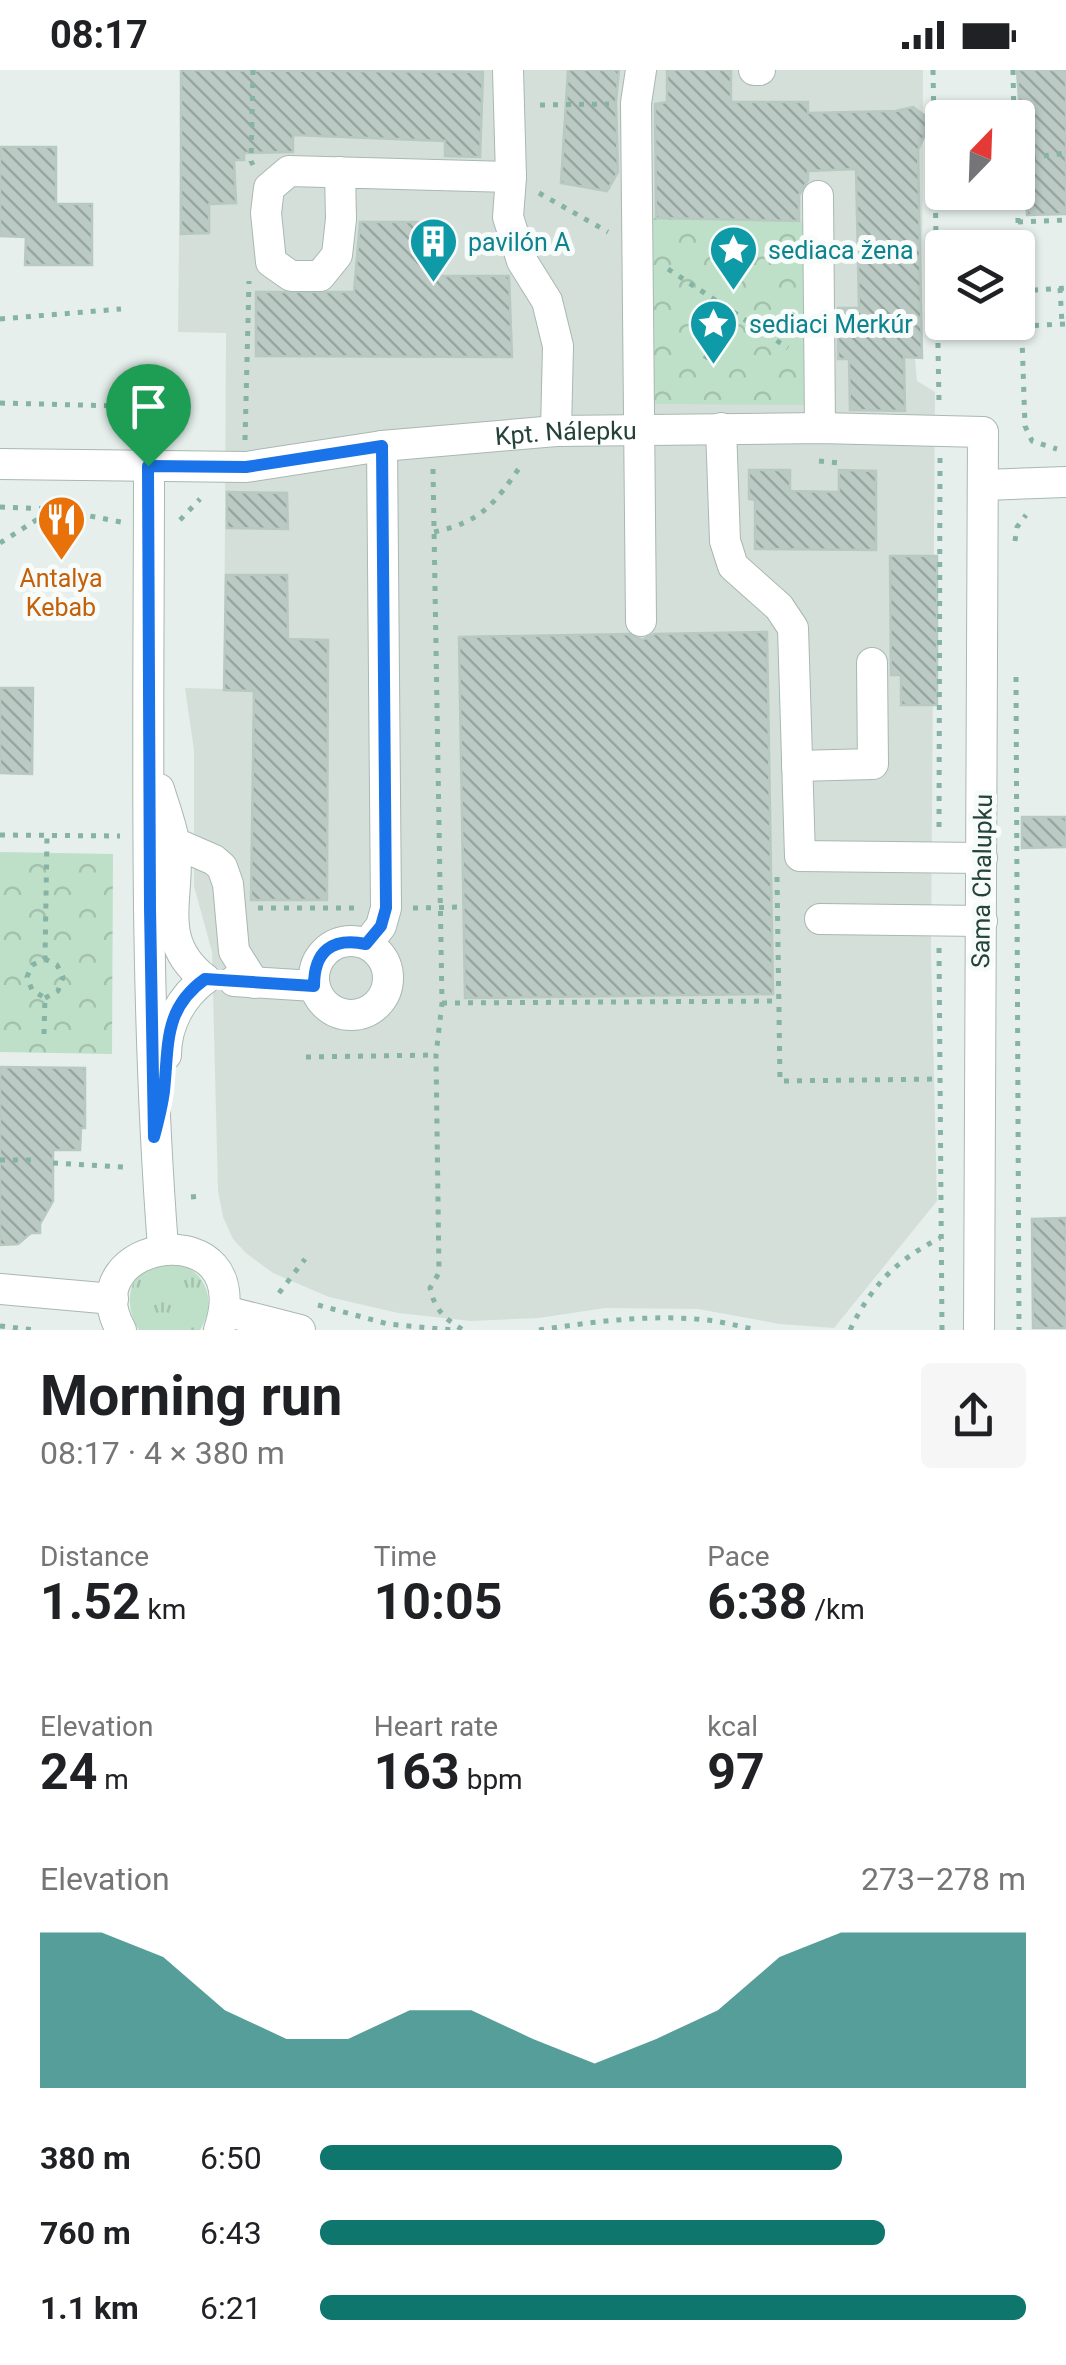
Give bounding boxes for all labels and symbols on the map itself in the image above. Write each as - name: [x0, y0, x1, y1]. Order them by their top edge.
- north arrow: [925, 100, 1035, 210]
- building icon: pavilón A: [407, 216, 459, 284]
- place icon: sediaca žena: [707, 224, 759, 292]
- place label: pavilón A: [468, 228, 570, 257]
- place label: sediaca žena: [768, 236, 914, 265]
- place icon: sediaci Merkúr: [688, 298, 740, 366]
- place label: sediaci Merkúr: [749, 310, 913, 339]
- pin: [106, 364, 191, 467]
- street label: Kpt. Nálepku: [494, 416, 637, 451]
- restaurant icon: Antalya Kebab: [35, 494, 87, 562]
- place label: Antalya Kebab: [19, 564, 103, 622]
- street label: Sama Chalupku: [966, 794, 998, 968]

